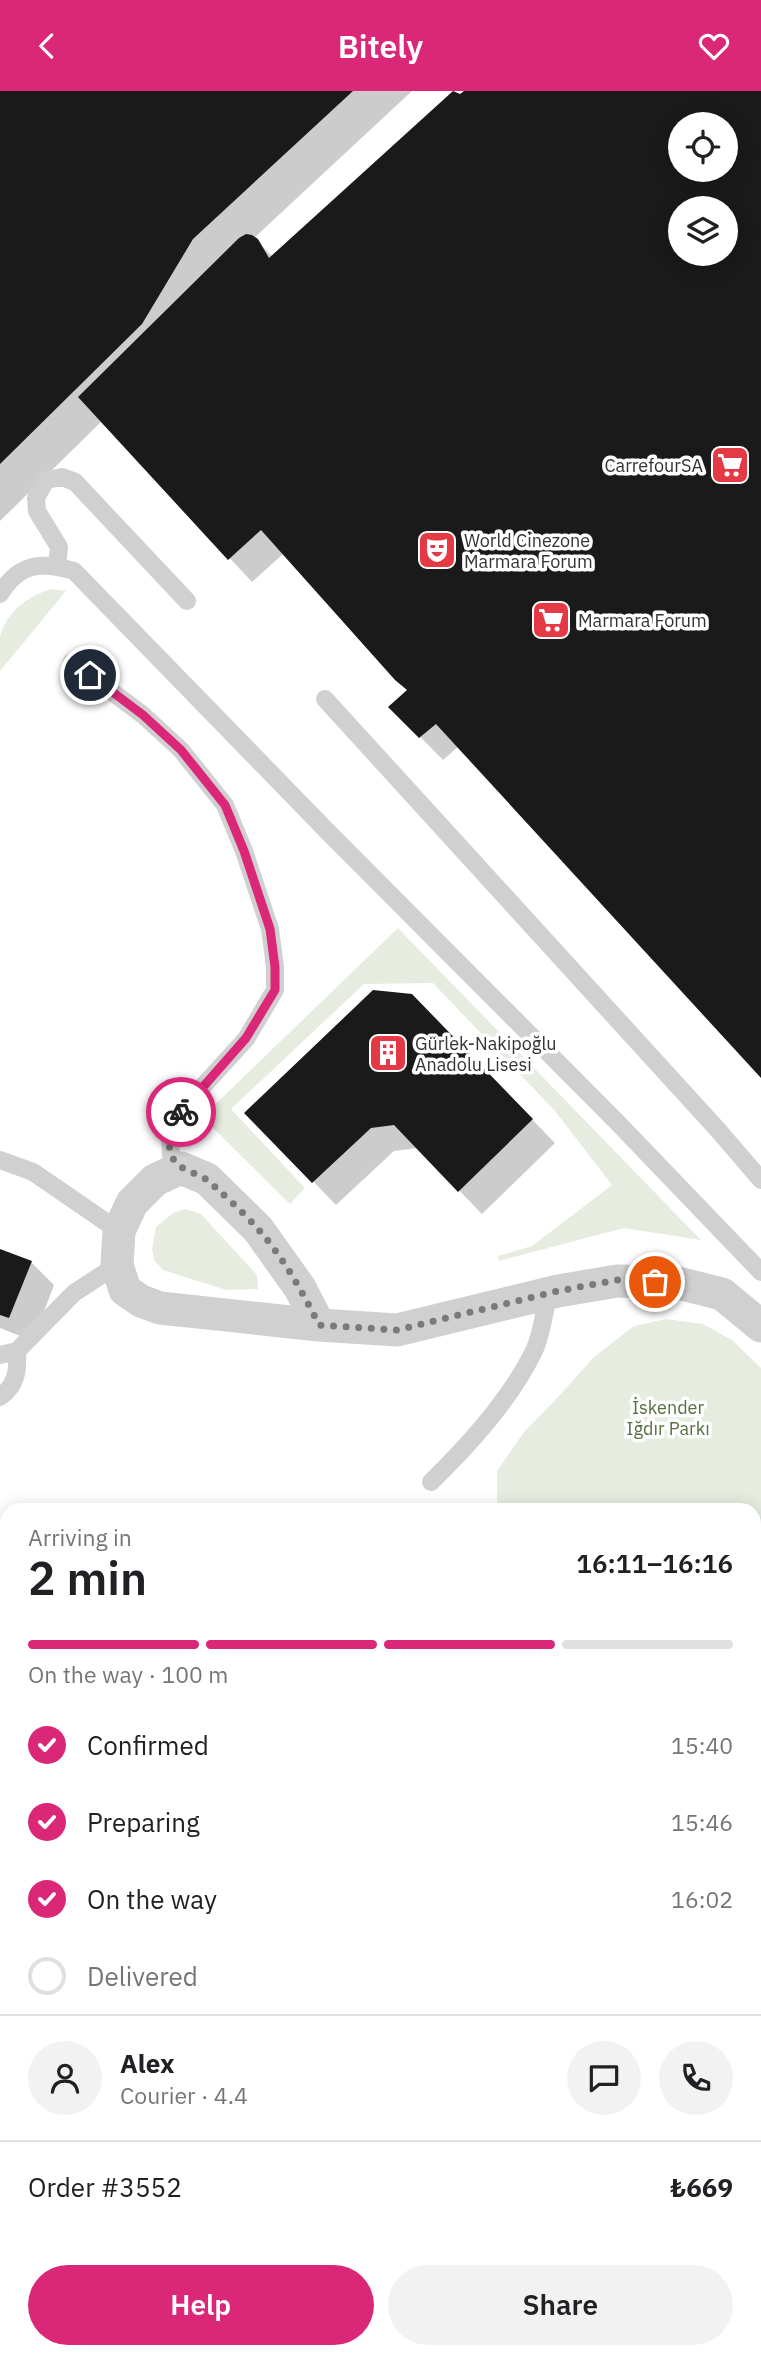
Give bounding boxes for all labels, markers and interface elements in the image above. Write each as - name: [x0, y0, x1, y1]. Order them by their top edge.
- text: Bitely: [338, 25, 423, 67]
- icon: back: [28, 27, 66, 65]
- icon: heart: [695, 27, 733, 65]
- map controls: [668, 112, 738, 266]
- button: locate: [668, 112, 738, 182]
- button: layers: [668, 196, 738, 266]
- supermarket icon: CarrefourSA: [709, 444, 751, 486]
- place label: CarrefourSA: [604, 454, 703, 477]
- theatre icon: World Cinezone Marmara Forum: [416, 529, 458, 571]
- place label: World Cinezone Marmara Forum: [464, 529, 593, 573]
- supermarket icon: Marmara Forum: [530, 599, 572, 641]
- place label: Marmara Forum: [578, 609, 707, 632]
- pin: [60, 645, 120, 705]
- icon: home: [71, 656, 109, 694]
- building icon: Gürlek-Nakipoğlu Anadolu Lisesi: [367, 1032, 409, 1074]
- place label: Gürlek-Nakipoğlu Anadolu Lisesi: [415, 1032, 557, 1076]
- courier: [146, 1077, 216, 1147]
- icon: bike: [162, 1093, 200, 1131]
- pin: [625, 1252, 685, 1312]
- icon: bag: [636, 1263, 674, 1301]
- park label: İskender Iğdır Parkı: [626, 1396, 710, 1440]
- text: Arriving in: [28, 1522, 132, 1552]
- text: 16:11–16:16: [576, 1546, 733, 1580]
- text: 2 min: [28, 1548, 147, 1608]
- text: On the way · 100 m: [28, 1659, 228, 1689]
- icon: check: [28, 1726, 66, 1764]
- text: Confirmed: [87, 1728, 209, 1762]
- text: 15:40: [671, 1730, 733, 1760]
- icon: check: [28, 1803, 66, 1841]
- text: Preparing: [87, 1805, 200, 1839]
- text: 15:46: [671, 1807, 733, 1837]
- icon: check: [28, 1880, 66, 1918]
- text: On the way: [87, 1882, 217, 1916]
- text: 16:02: [671, 1884, 733, 1914]
- text: Delivered: [87, 1959, 198, 1993]
- button: person: [28, 2041, 102, 2115]
- button: chat: [567, 2041, 641, 2115]
- button: phone: [659, 2041, 733, 2115]
- text: Alex: [120, 2046, 174, 2080]
- text: Courier · 4.4: [120, 2080, 248, 2110]
- text: Order #3552: [28, 2170, 182, 2204]
- text: ₺669: [670, 2170, 733, 2204]
- button: Help: [28, 2265, 374, 2345]
- button: Share: [388, 2265, 733, 2345]

